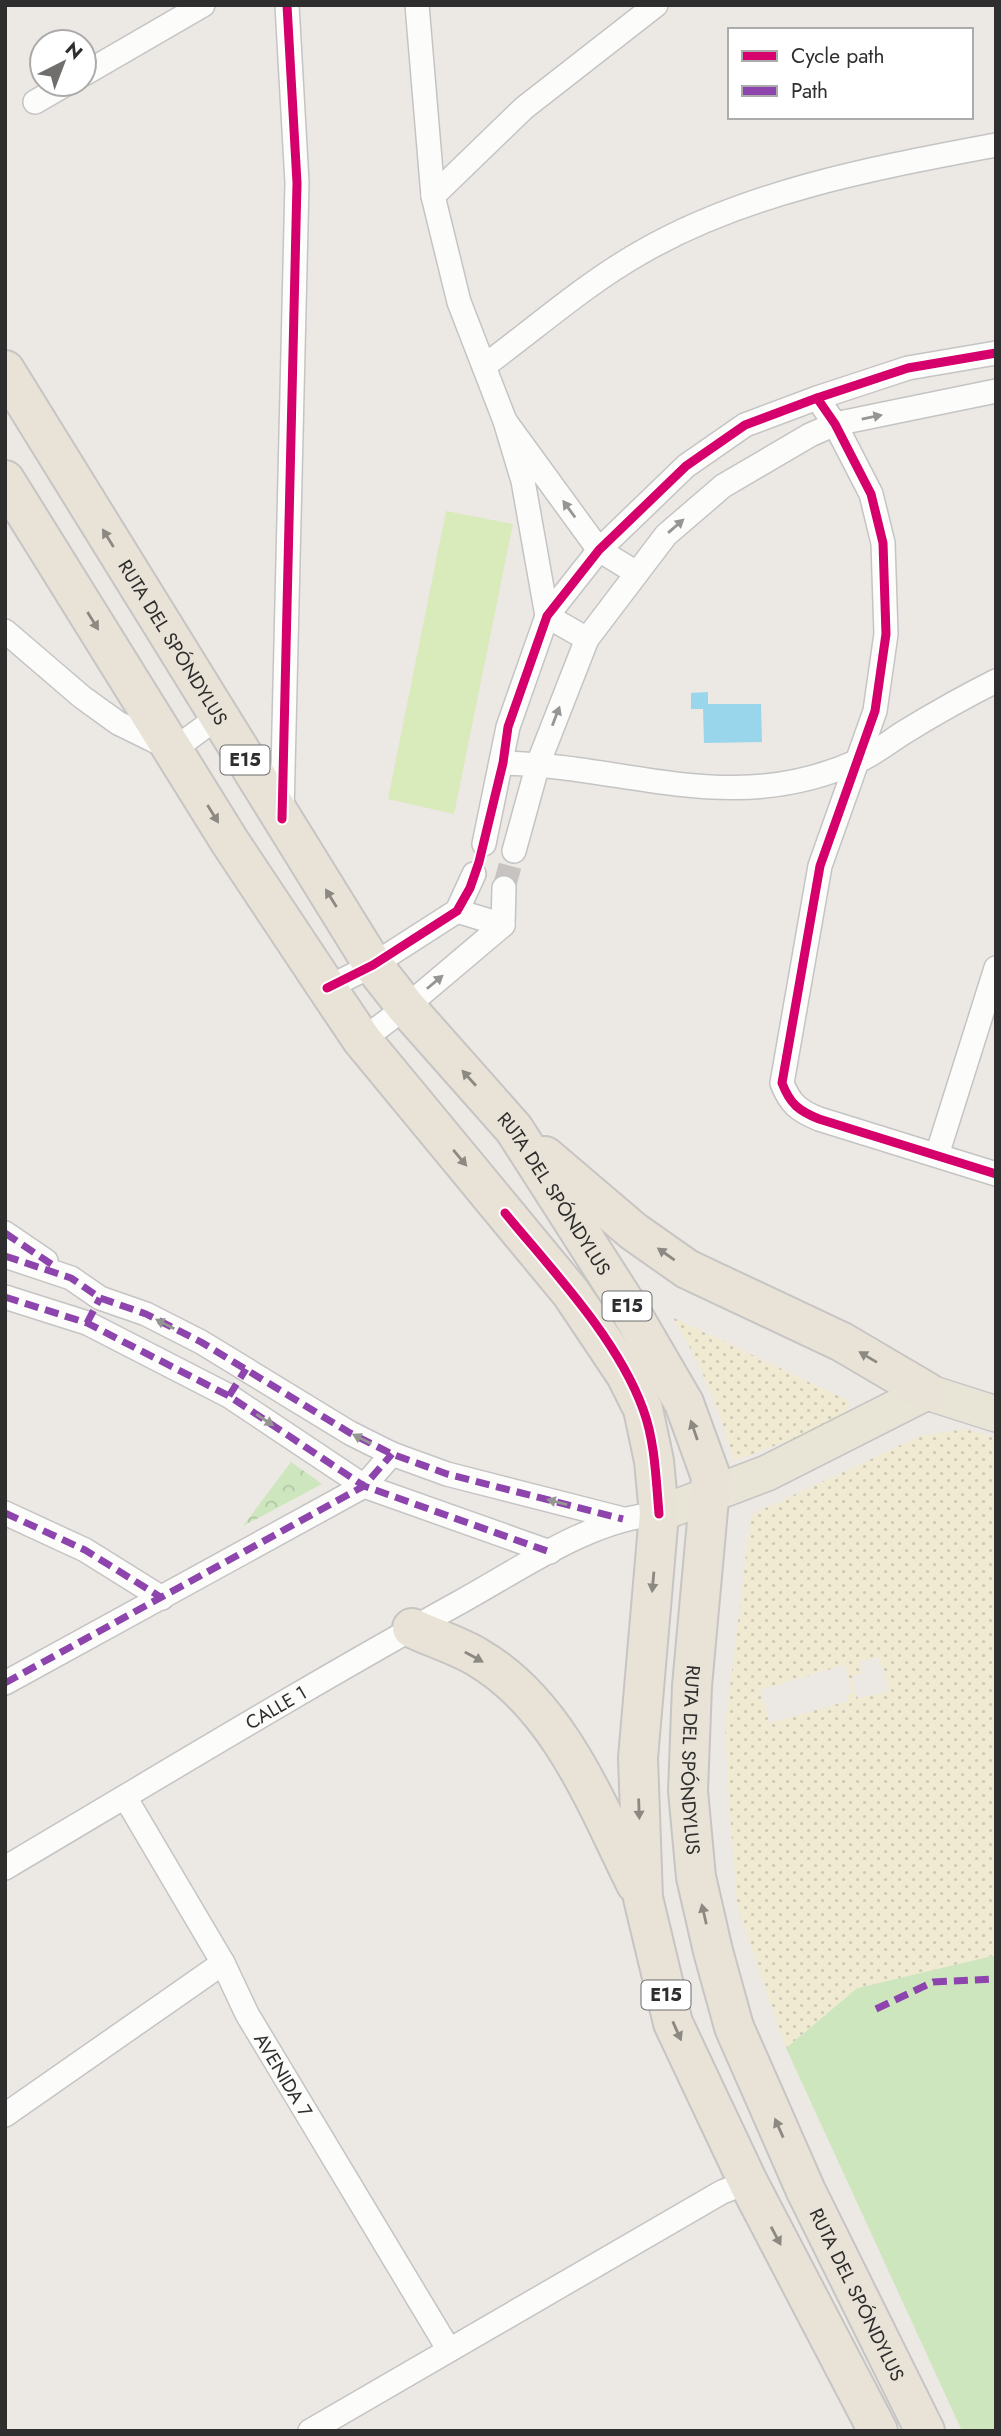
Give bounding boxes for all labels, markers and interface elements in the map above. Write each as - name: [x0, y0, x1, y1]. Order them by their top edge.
- north arrow: [28, 28, 98, 98]
- legend: [728, 28, 973, 119]
- text: N: [59, 36, 89, 66]
- text: Cycle path: [791, 41, 884, 71]
- text: Path: [791, 76, 828, 106]
- one-way arrow: [861, 411, 883, 422]
- one-way arrow: [562, 500, 577, 518]
- one-way arrow: [668, 519, 685, 534]
- one-way arrow: [102, 528, 114, 547]
- street label: RUTA DEL SPÓNDYLUS: [112, 554, 235, 730]
- one-way arrow: [86, 611, 99, 631]
- one-way arrow: [550, 705, 561, 726]
- road number: E15: [220, 746, 270, 774]
- one-way arrow: [207, 805, 220, 824]
- one-way arrow: [325, 888, 338, 907]
- one-way arrow: [427, 975, 444, 990]
- one-way arrow: [461, 1069, 477, 1087]
- street label: RUTA DEL SPÓNDYLUS: [491, 1106, 618, 1280]
- one-way arrow: [452, 1149, 467, 1166]
- one-way arrow: [657, 1248, 675, 1262]
- road number: E15: [602, 1292, 652, 1321]
- one-way arrow: [155, 1318, 175, 1330]
- one-way arrow: [859, 1351, 878, 1363]
- one-way arrow: [256, 1413, 274, 1427]
- one-way arrow: [688, 1419, 699, 1440]
- one-way arrow: [352, 1433, 372, 1444]
- one-way arrow: [546, 1496, 568, 1507]
- one-way arrow: [647, 1571, 658, 1593]
- one-way arrow: [464, 1651, 484, 1663]
- street label: RUTA DEL SPÓNDYLUS: [674, 1664, 707, 1856]
- street label: CALLE 1: [240, 1679, 312, 1736]
- one-way arrow: [634, 1798, 645, 1820]
- one-way arrow: [699, 1903, 710, 1925]
- road number: E15: [642, 1980, 690, 2010]
- one-way arrow: [672, 2021, 683, 2042]
- street label: AVENIDA 7: [248, 2028, 319, 2122]
- one-way arrow: [773, 2118, 785, 2138]
- street label: RUTA DEL SPÓNDYLUS: [803, 2203, 912, 2386]
- one-way arrow: [771, 2226, 782, 2246]

